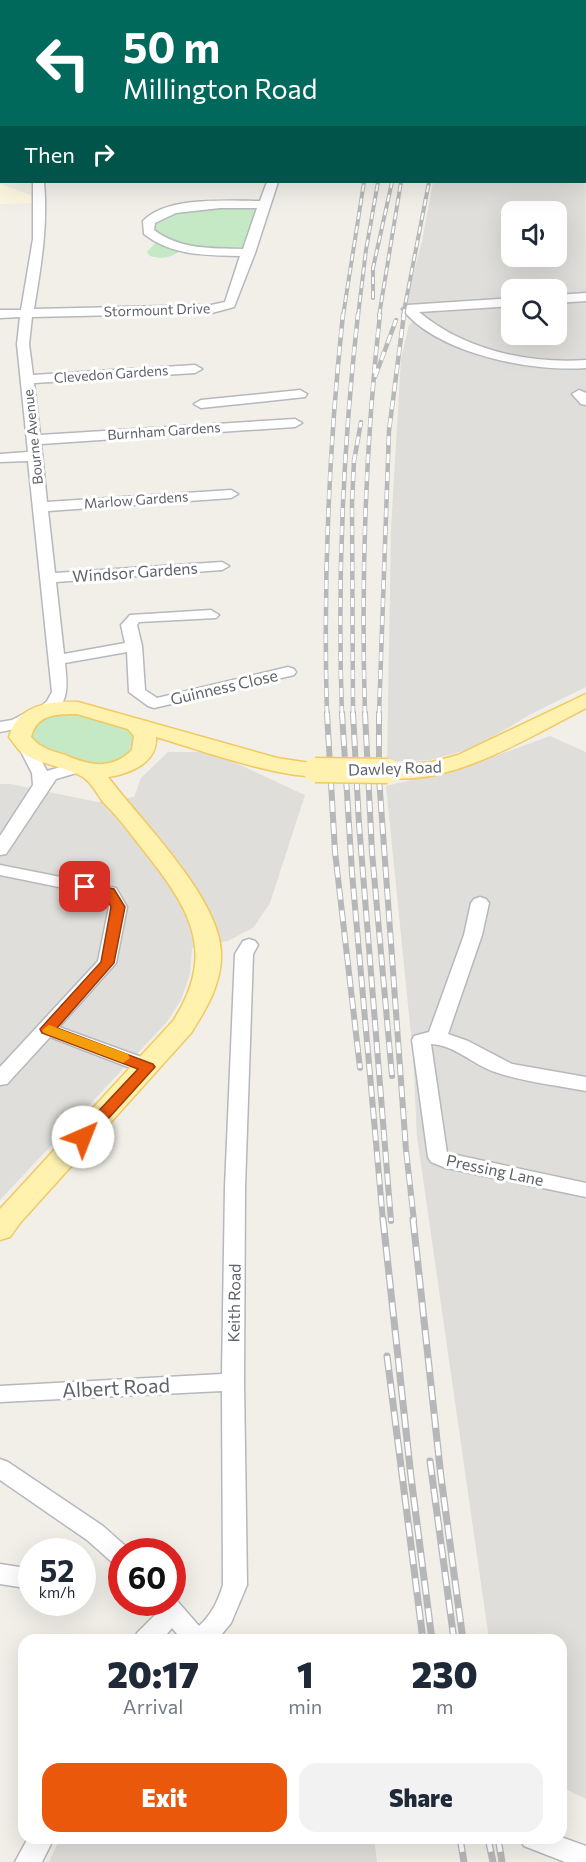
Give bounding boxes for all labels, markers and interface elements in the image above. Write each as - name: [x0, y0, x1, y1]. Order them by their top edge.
- text: 50 m: [123, 20, 220, 72]
- icon: left: [24, 24, 102, 102]
- text: Millington Road: [123, 72, 317, 105]
- icon: right: [87, 138, 120, 171]
- text: Then: [24, 141, 75, 168]
- map controls: [501, 201, 567, 345]
- button: sound: [501, 201, 567, 267]
- button: search: [501, 279, 567, 345]
- street label: Stormount Drive: [104, 299, 210, 320]
- street label: Clevedon Gardens: [53, 361, 169, 386]
- street label: Bourne Avenue: [19, 389, 46, 485]
- street label: Burnham Gardens: [107, 418, 221, 443]
- street label: Marlow Gardens: [83, 487, 189, 512]
- street label: Windsor Gardens: [72, 558, 198, 585]
- street label: Guinness Close: [169, 665, 279, 708]
- street label: Dawley Road: [348, 756, 442, 779]
- pin: [59, 861, 110, 912]
- icon: arrive: [68, 870, 101, 903]
- position arrow: [51, 1105, 115, 1169]
- street label: Pressing Lane: [445, 1150, 546, 1189]
- street label: Keith Road: [223, 1263, 244, 1343]
- street label: Albert Road: [61, 1372, 171, 1402]
- speed limit sign: 60: [108, 1538, 186, 1616]
- text: 52: [40, 1551, 74, 1588]
- text: km/h: [39, 1583, 75, 1601]
- text: 20:17: [107, 1651, 199, 1695]
- text: 1: [297, 1651, 314, 1695]
- text: 230: [412, 1651, 478, 1695]
- text: Arrival: [123, 1694, 183, 1718]
- text: min: [288, 1694, 322, 1718]
- text: m: [436, 1694, 453, 1718]
- button: Exit: [42, 1763, 287, 1832]
- button: Share: [299, 1763, 543, 1832]

